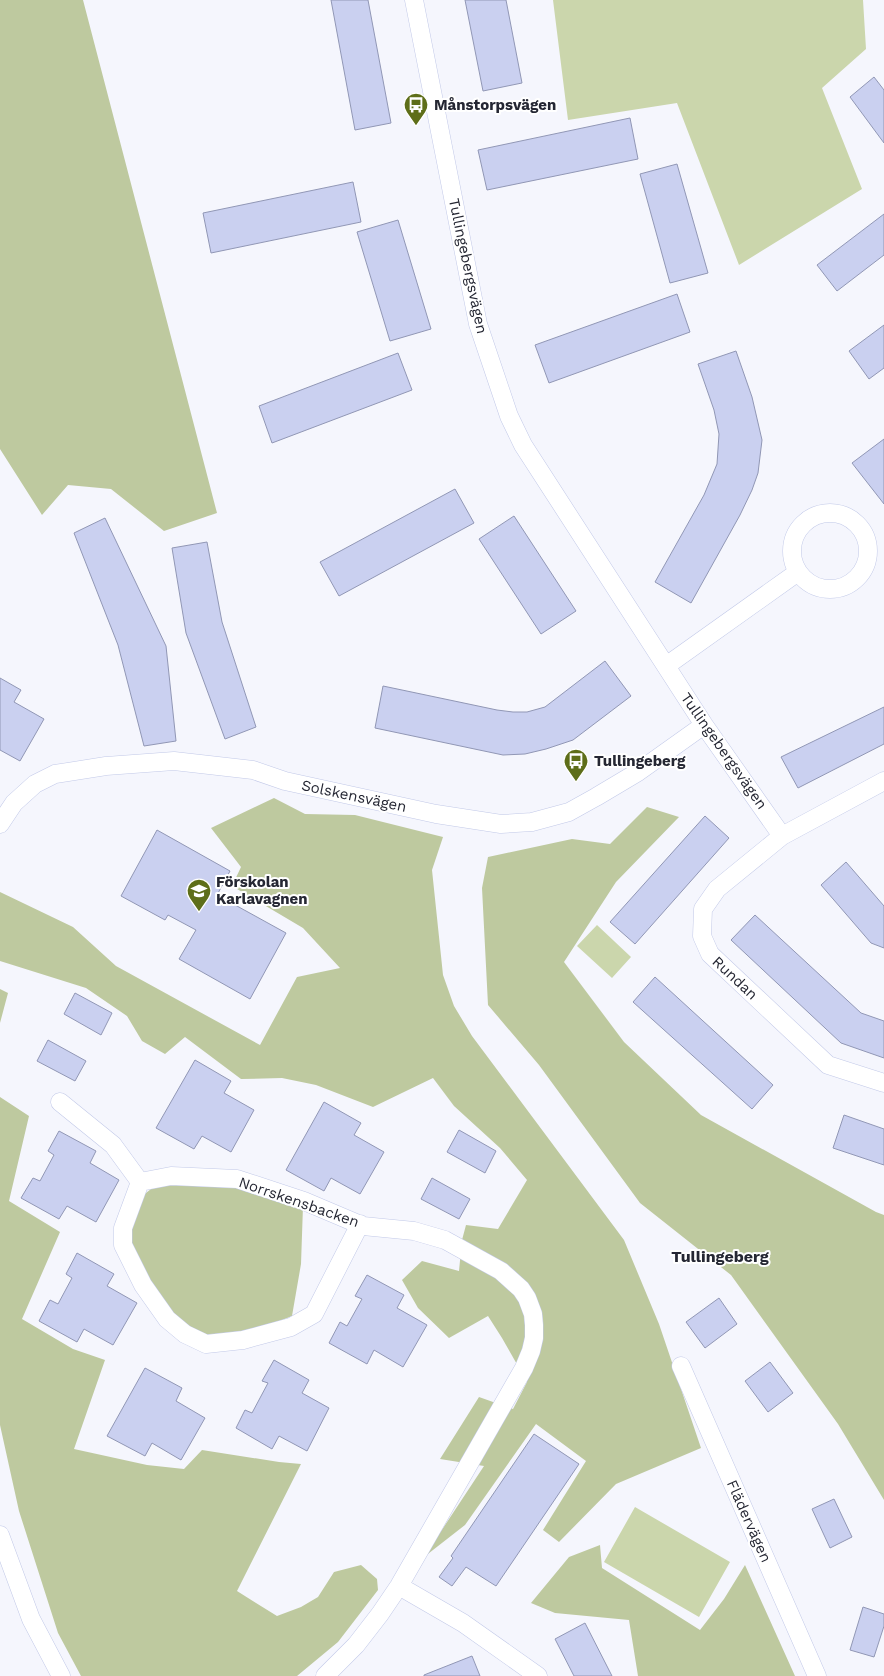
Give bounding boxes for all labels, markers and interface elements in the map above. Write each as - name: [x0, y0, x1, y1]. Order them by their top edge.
- bus stop icon: Månstorpsvägen: [403, 92, 429, 126]
- place label: Månstorpsvägen: [434, 96, 556, 114]
- street label: Tullingebergsvägen: [445, 197, 491, 335]
- street label: Tullingebergsvägen: [677, 689, 771, 813]
- bus stop icon: Tullingeberg: [563, 748, 589, 782]
- place label: Tullingeberg: [594, 752, 686, 770]
- street label: Solskensvägen: [300, 776, 408, 816]
- place label: Förskolan Karlavagnen: [216, 873, 308, 908]
- school or university icon: Förskolan Karlavagnen: [186, 878, 212, 912]
- street label: Rundan: [709, 952, 761, 1004]
- street label: Norrskensbacken: [236, 1173, 362, 1231]
- district label: Tullingeberg: [671, 1247, 769, 1266]
- street label: Flädervägen: [723, 1477, 775, 1565]

